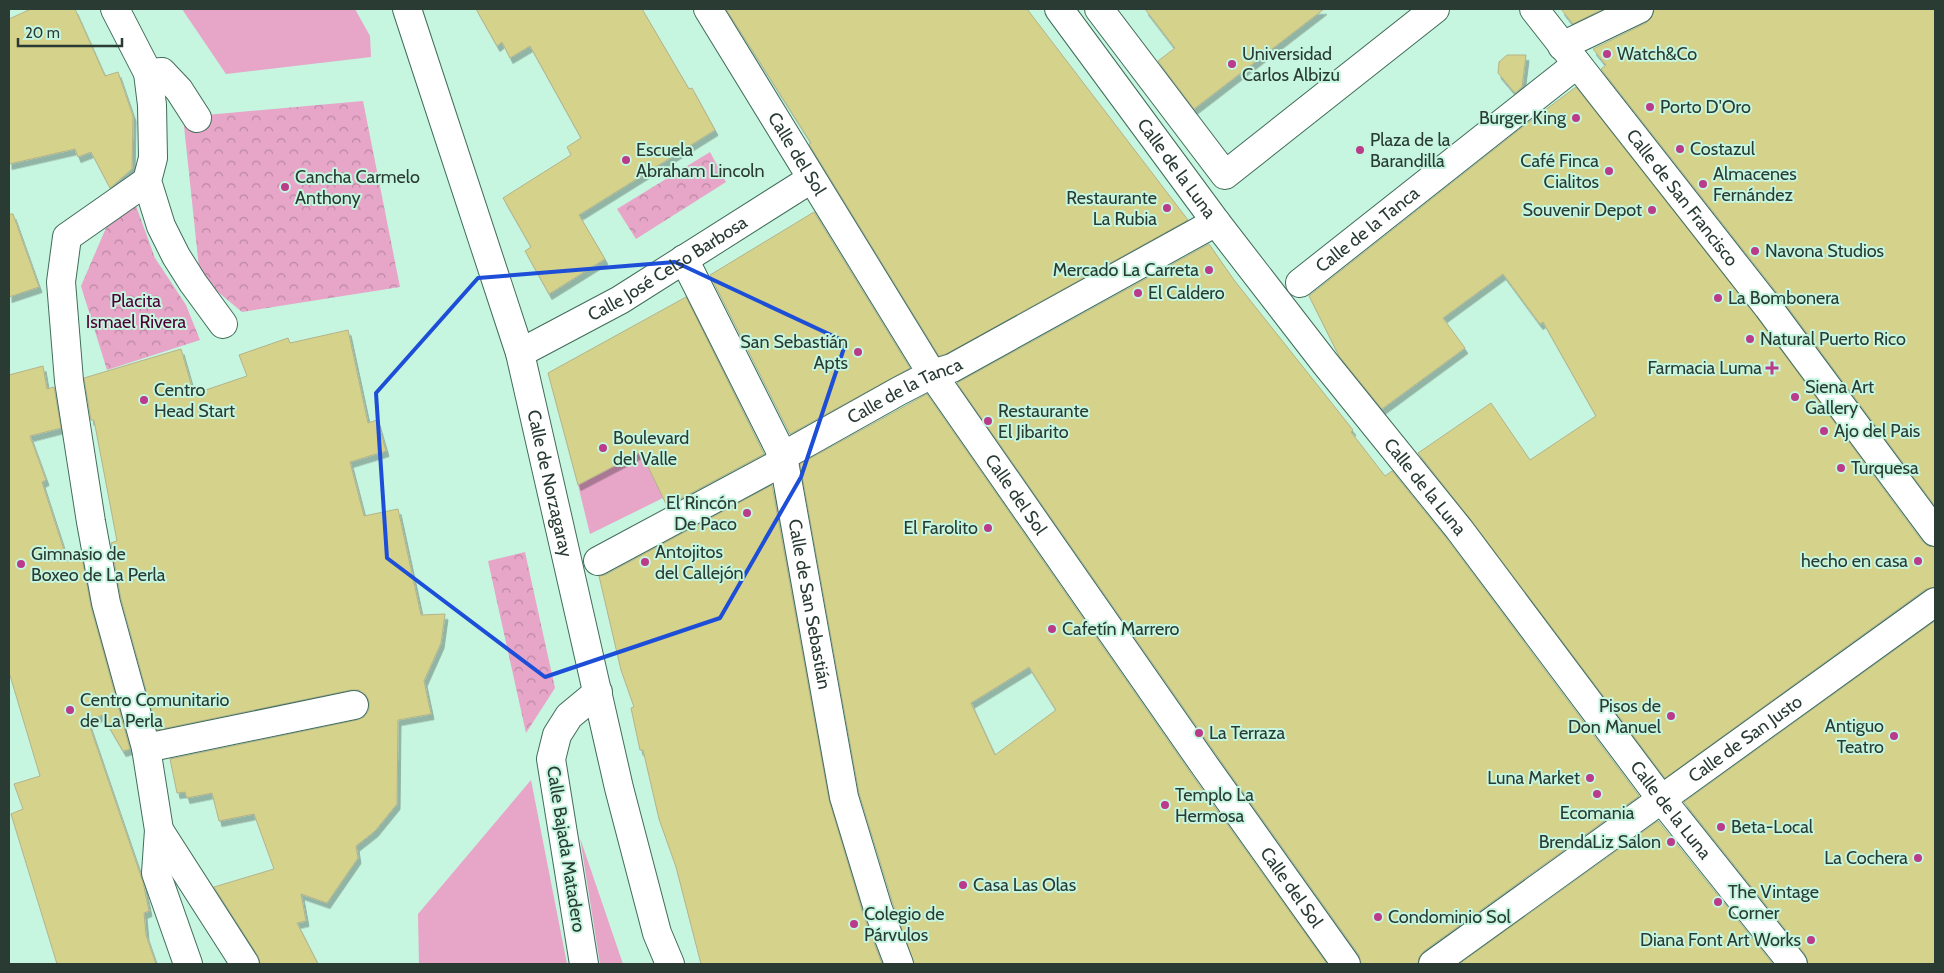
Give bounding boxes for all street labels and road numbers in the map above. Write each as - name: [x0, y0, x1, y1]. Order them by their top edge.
- street label: Calle del Sol: [763, 108, 831, 200]
- street label: Calle de la Luna: [1132, 114, 1221, 223]
- street label: Calle de San Francisco: [1622, 125, 1743, 271]
- street label: Calle de la Tanca: [1311, 182, 1424, 277]
- street label: Calle José Celso Barbosa: [584, 211, 752, 326]
- street label: Calle de la Tanca: [843, 353, 967, 429]
- street label: Calle de Norzagaray: [522, 408, 577, 559]
- street label: Calle de la Luna: [1379, 434, 1471, 540]
- street label: Calle del Sol: [980, 450, 1052, 540]
- street label: Calle de San Sebastián: [783, 517, 836, 691]
- street label: Calle de San Justo: [1684, 690, 1807, 787]
- street label: Calle de la Luna: [1626, 756, 1716, 864]
- street label: Calle Bajada Matadero: [542, 764, 590, 934]
- street label: Calle del Sol: [1255, 843, 1328, 933]

